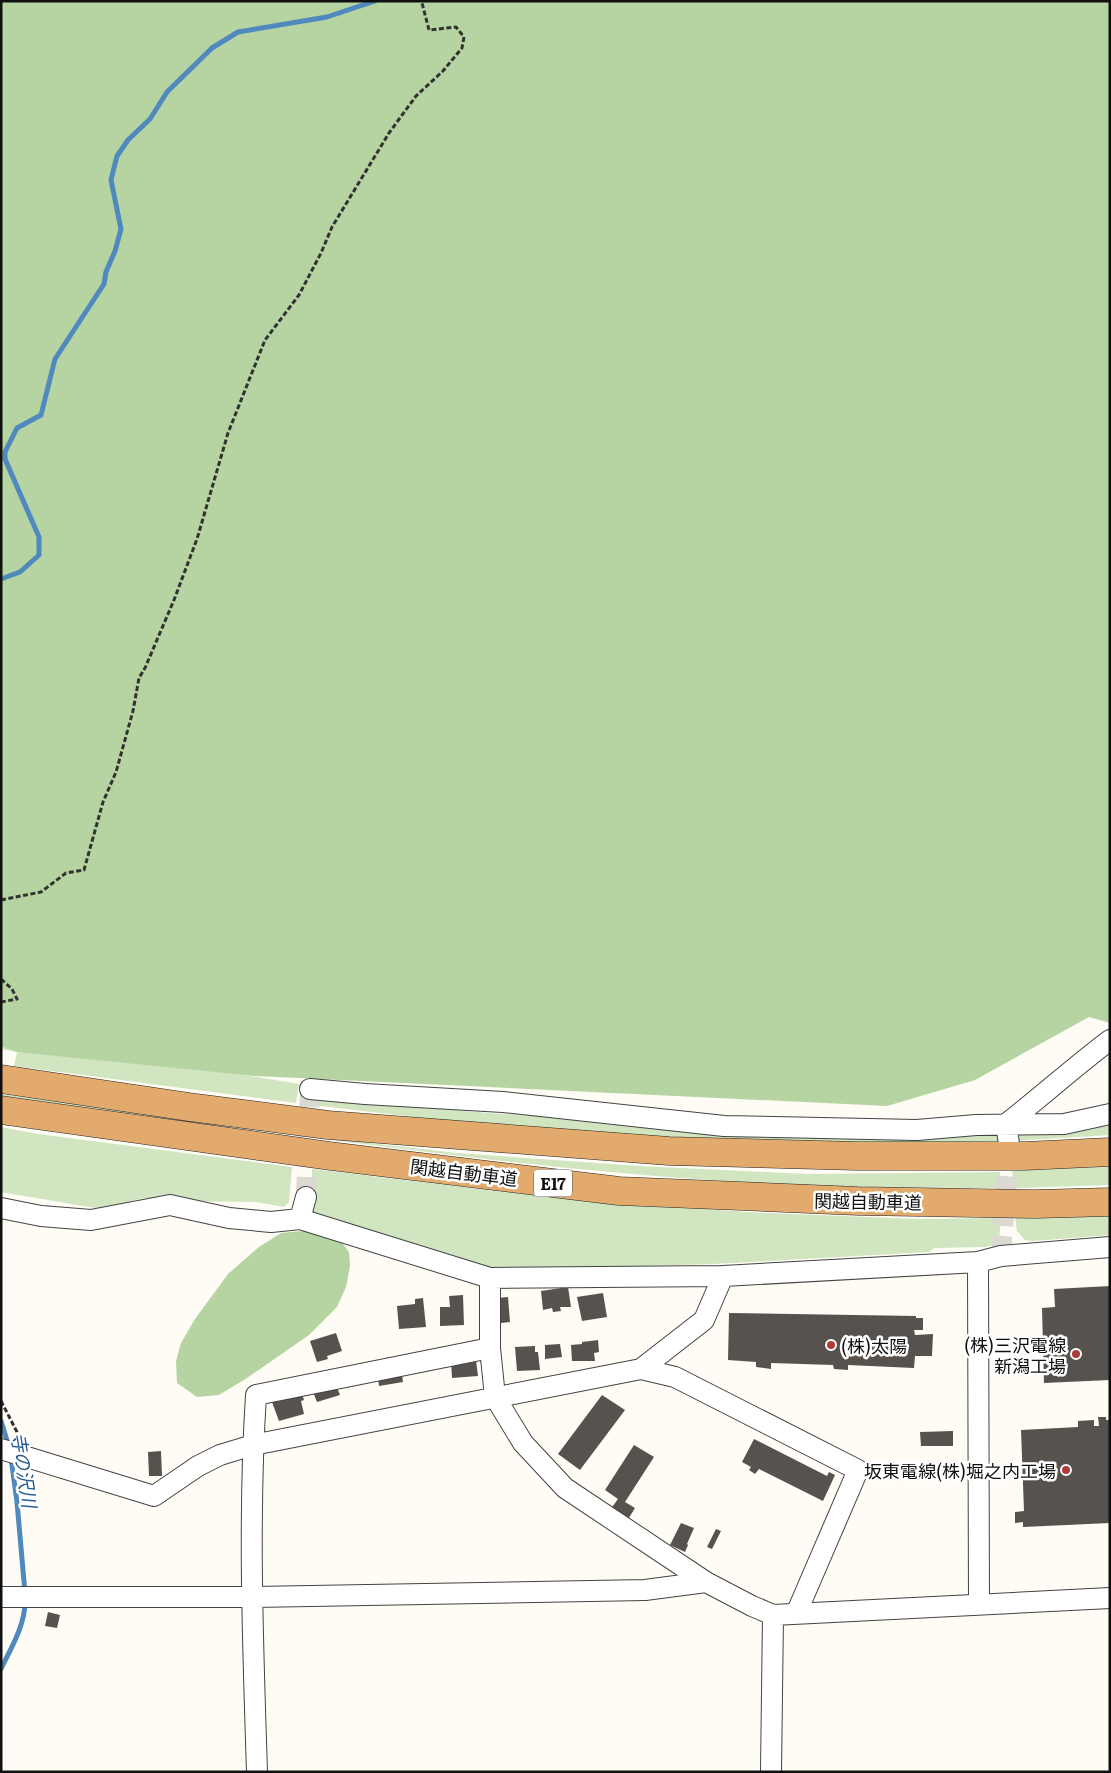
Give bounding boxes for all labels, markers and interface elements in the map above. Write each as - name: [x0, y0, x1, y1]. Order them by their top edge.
- street label: 関越自動車道: [409, 1152, 519, 1192]
- road number: E17: [534, 1170, 572, 1196]
- street label: 関越自動車道: [814, 1187, 922, 1215]
- place label: (株)三沢電線 新潟工場: [964, 1331, 1066, 1379]
- place label: (株)太陽: [841, 1332, 907, 1359]
- marker: (株)太陽: [825, 1339, 837, 1351]
- marker: (株)三沢電線 新潟工場: [1070, 1348, 1082, 1360]
- water label: 寺の沢川: [5, 1430, 45, 1512]
- place label: 坂東電線(株)堀之内工場: [864, 1457, 1056, 1484]
- marker: 坂東電線(株)堀之内工場: [1060, 1464, 1072, 1476]

